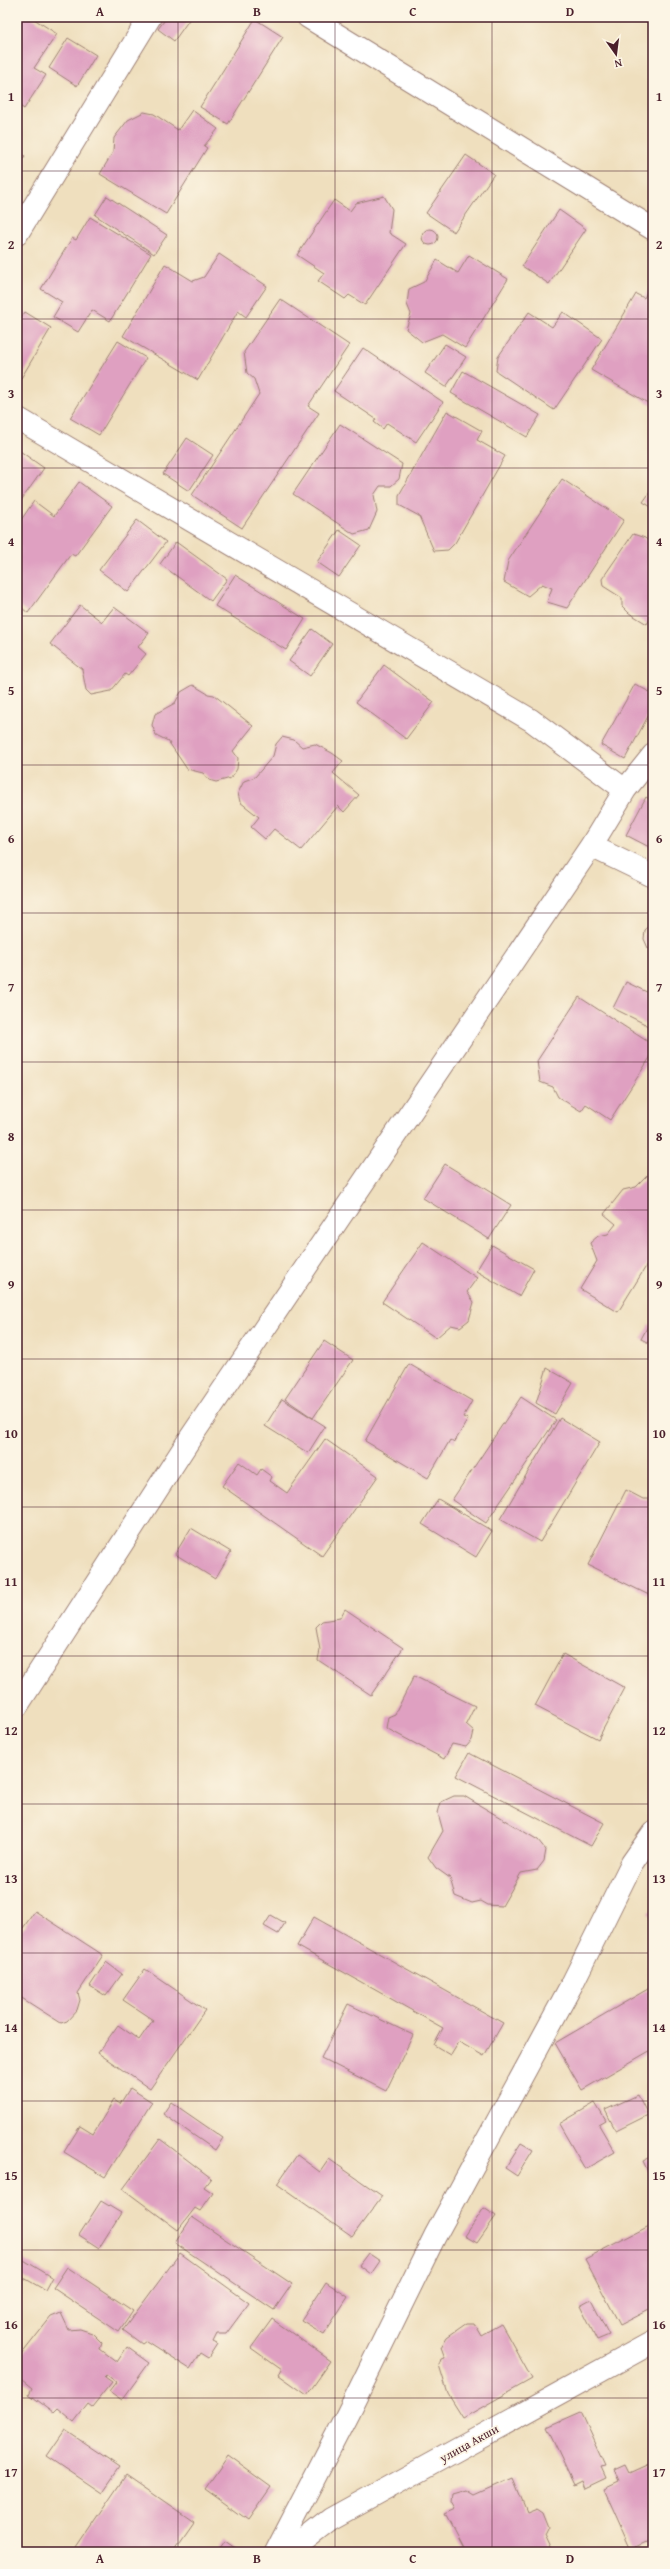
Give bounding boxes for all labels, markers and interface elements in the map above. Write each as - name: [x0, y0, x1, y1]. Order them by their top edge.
- text: A: [96, 2, 105, 21]
- text: B: [253, 2, 261, 21]
- text: C: [409, 2, 417, 21]
- text: D: [566, 2, 574, 21]
- north arrow: [596, 34, 636, 74]
- text: N: [612, 55, 624, 73]
- text: 1: [8, 87, 14, 106]
- text: 1: [656, 87, 662, 106]
- text: 2: [8, 235, 15, 254]
- text: 2: [656, 235, 663, 254]
- text: 3: [8, 384, 14, 403]
- text: 3: [656, 384, 662, 403]
- text: 4: [8, 532, 15, 551]
- text: 4: [656, 532, 663, 551]
- text: 5: [8, 681, 15, 700]
- text: 5: [656, 681, 663, 700]
- text: 6: [8, 829, 15, 848]
- text: 6: [656, 829, 663, 848]
- text: 7: [8, 978, 15, 997]
- text: 7: [656, 978, 663, 997]
- text: 8: [8, 1127, 15, 1146]
- text: 8: [656, 1127, 663, 1146]
- text: 9: [8, 1275, 15, 1294]
- text: 9: [656, 1275, 663, 1294]
- text: 10: [4, 1424, 18, 1443]
- text: 10: [652, 1424, 666, 1443]
- text: 11: [4, 1572, 18, 1591]
- text: 11: [652, 1572, 666, 1591]
- text: 12: [4, 1721, 18, 1740]
- text: 12: [652, 1721, 666, 1740]
- text: 13: [4, 1869, 18, 1888]
- text: 13: [652, 1869, 666, 1888]
- text: 14: [4, 2018, 18, 2037]
- text: 14: [652, 2018, 666, 2037]
- text: 15: [4, 2166, 18, 2185]
- text: 15: [652, 2166, 666, 2185]
- text: 16: [4, 2315, 18, 2334]
- text: 16: [652, 2315, 666, 2334]
- street label: улица Акши: [436, 2420, 501, 2467]
- text: 17: [4, 2463, 18, 2482]
- text: 17: [652, 2463, 666, 2482]
- text: A: [96, 2549, 105, 2568]
- text: B: [253, 2549, 261, 2568]
- text: C: [409, 2549, 417, 2568]
- text: D: [566, 2549, 574, 2568]

